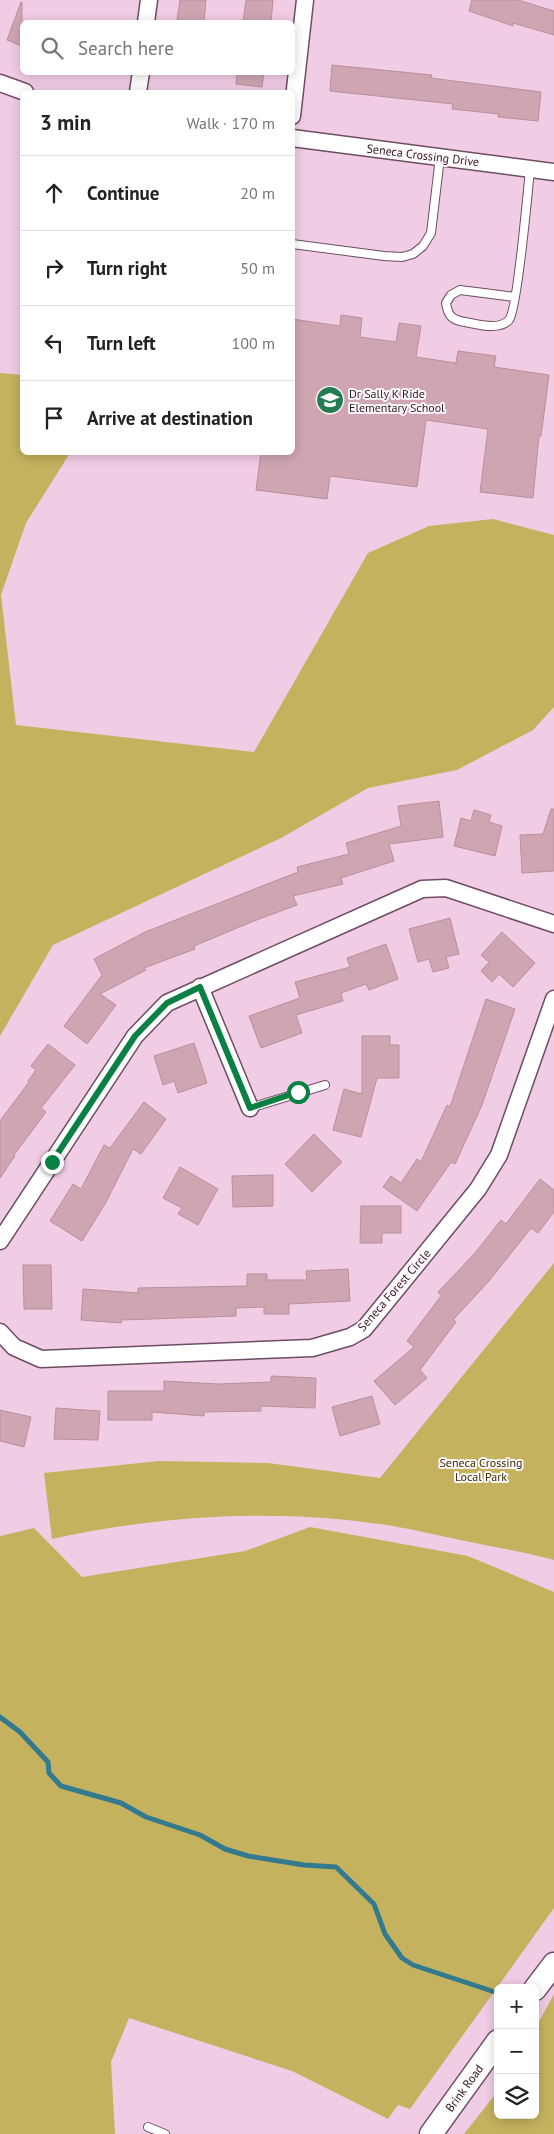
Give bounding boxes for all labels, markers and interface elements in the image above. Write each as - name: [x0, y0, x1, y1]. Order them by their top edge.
- search box: [20, 20, 295, 75]
- icon: search: [38, 34, 66, 62]
- text: Search here: [78, 36, 174, 60]
- text: 3 min: [40, 109, 91, 136]
- text: Walk · 170 m: [186, 113, 275, 133]
- street label: Seneca Crossing Drive: [366, 141, 480, 169]
- icon: ahead: [40, 179, 68, 207]
- text: Continue: [87, 181, 159, 205]
- text: 20 m: [240, 183, 275, 203]
- icon: right: [40, 254, 68, 282]
- text: Turn right: [87, 256, 167, 280]
- text: 50 m: [240, 258, 275, 278]
- icon: left: [40, 329, 68, 357]
- text: Turn left: [87, 331, 156, 355]
- text: 100 m: [232, 333, 275, 353]
- school or university icon: Dr Sally K Ride Elementary School: [315, 385, 345, 415]
- place label: Dr Sally K Ride Elementary School: [349, 386, 445, 415]
- icon: arrive: [40, 404, 68, 432]
- text: Arrive at destination: [87, 406, 253, 430]
- route start: [287, 1081, 310, 1104]
- route end: [41, 1151, 64, 1174]
- street label: Seneca Forest Circle: [354, 1246, 434, 1334]
- park label: Seneca Crossing Local Park: [439, 1455, 523, 1484]
- map controls: [494, 1984, 539, 2119]
- button: +: [494, 1984, 539, 2029]
- button: −: [494, 2029, 539, 2074]
- street label: Brink Road: [442, 2061, 486, 2115]
- button: layers: [494, 2074, 539, 2119]

